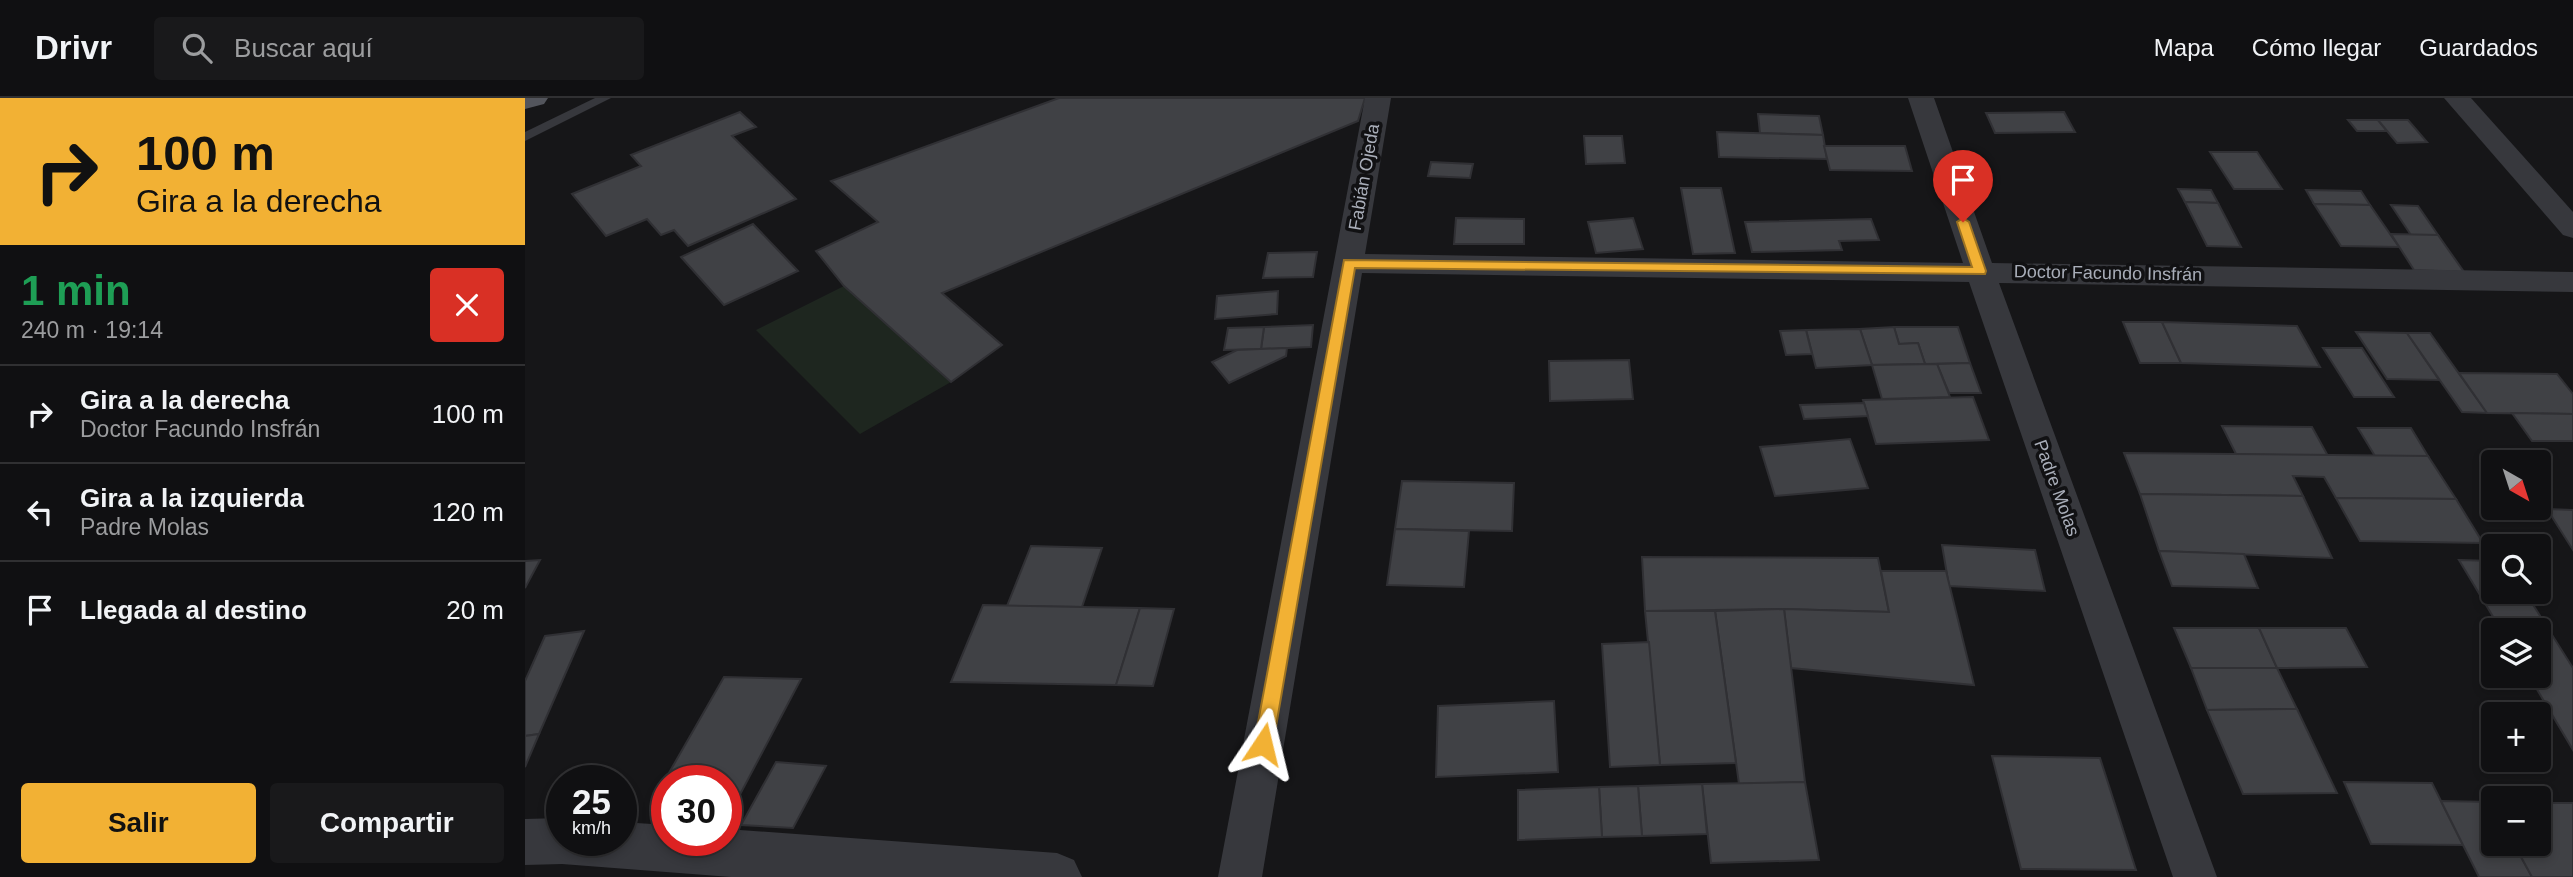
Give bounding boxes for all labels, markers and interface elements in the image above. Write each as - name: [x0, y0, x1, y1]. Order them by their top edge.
- search box: [154, 17, 644, 80]
- text: Drivr: [35, 29, 112, 66]
- icon: search: [178, 29, 216, 67]
- text: Buscar aquí: [234, 33, 373, 63]
- text: Mapa: [2154, 34, 2214, 61]
- text: Cómo llegar: [2252, 34, 2381, 61]
- text: Guardados: [2419, 34, 2538, 61]
- street label: Fabián Ojeda: [1345, 121, 1383, 232]
- icon: right: [21, 126, 112, 217]
- text: 100 m: [136, 126, 275, 180]
- pin: [1933, 150, 1993, 222]
- icon: arrive: [1944, 161, 1982, 199]
- text: Gira a la derecha: [136, 183, 381, 219]
- street label: Doctor Facundo Insfrán: [2014, 261, 2202, 285]
- text: 1 min: [21, 267, 131, 314]
- button: close: [430, 268, 504, 342]
- text: 240 m · 19:14: [21, 317, 163, 343]
- text: Gira a la derecha: [80, 385, 290, 415]
- icon: right: [21, 395, 59, 433]
- text: 100 m: [432, 399, 504, 429]
- text: Doctor Facundo Insfrán: [80, 416, 320, 442]
- street label: Padre Molas: [2030, 437, 2084, 539]
- north arrow: [2481, 450, 2551, 520]
- map controls: [2481, 450, 2551, 856]
- text: Gira a la izquierda: [80, 483, 304, 513]
- icon: left: [21, 493, 59, 531]
- text: 120 m: [432, 497, 504, 527]
- text: Padre Molas: [80, 514, 209, 540]
- button: search: [2481, 534, 2551, 604]
- icon: arrive: [21, 591, 59, 629]
- text: Llegada al destino: [80, 595, 307, 625]
- text: 20 m: [446, 595, 504, 625]
- button: layers: [2481, 618, 2551, 688]
- button: +: [2481, 702, 2551, 772]
- position arrow: [1226, 707, 1300, 781]
- speed limit sign: 30: [651, 765, 742, 856]
- text: 25: [572, 782, 611, 821]
- button: Salir: [21, 783, 256, 863]
- button: Compartir: [270, 783, 504, 863]
- button: −: [2481, 786, 2551, 856]
- text: km/h: [572, 818, 611, 838]

